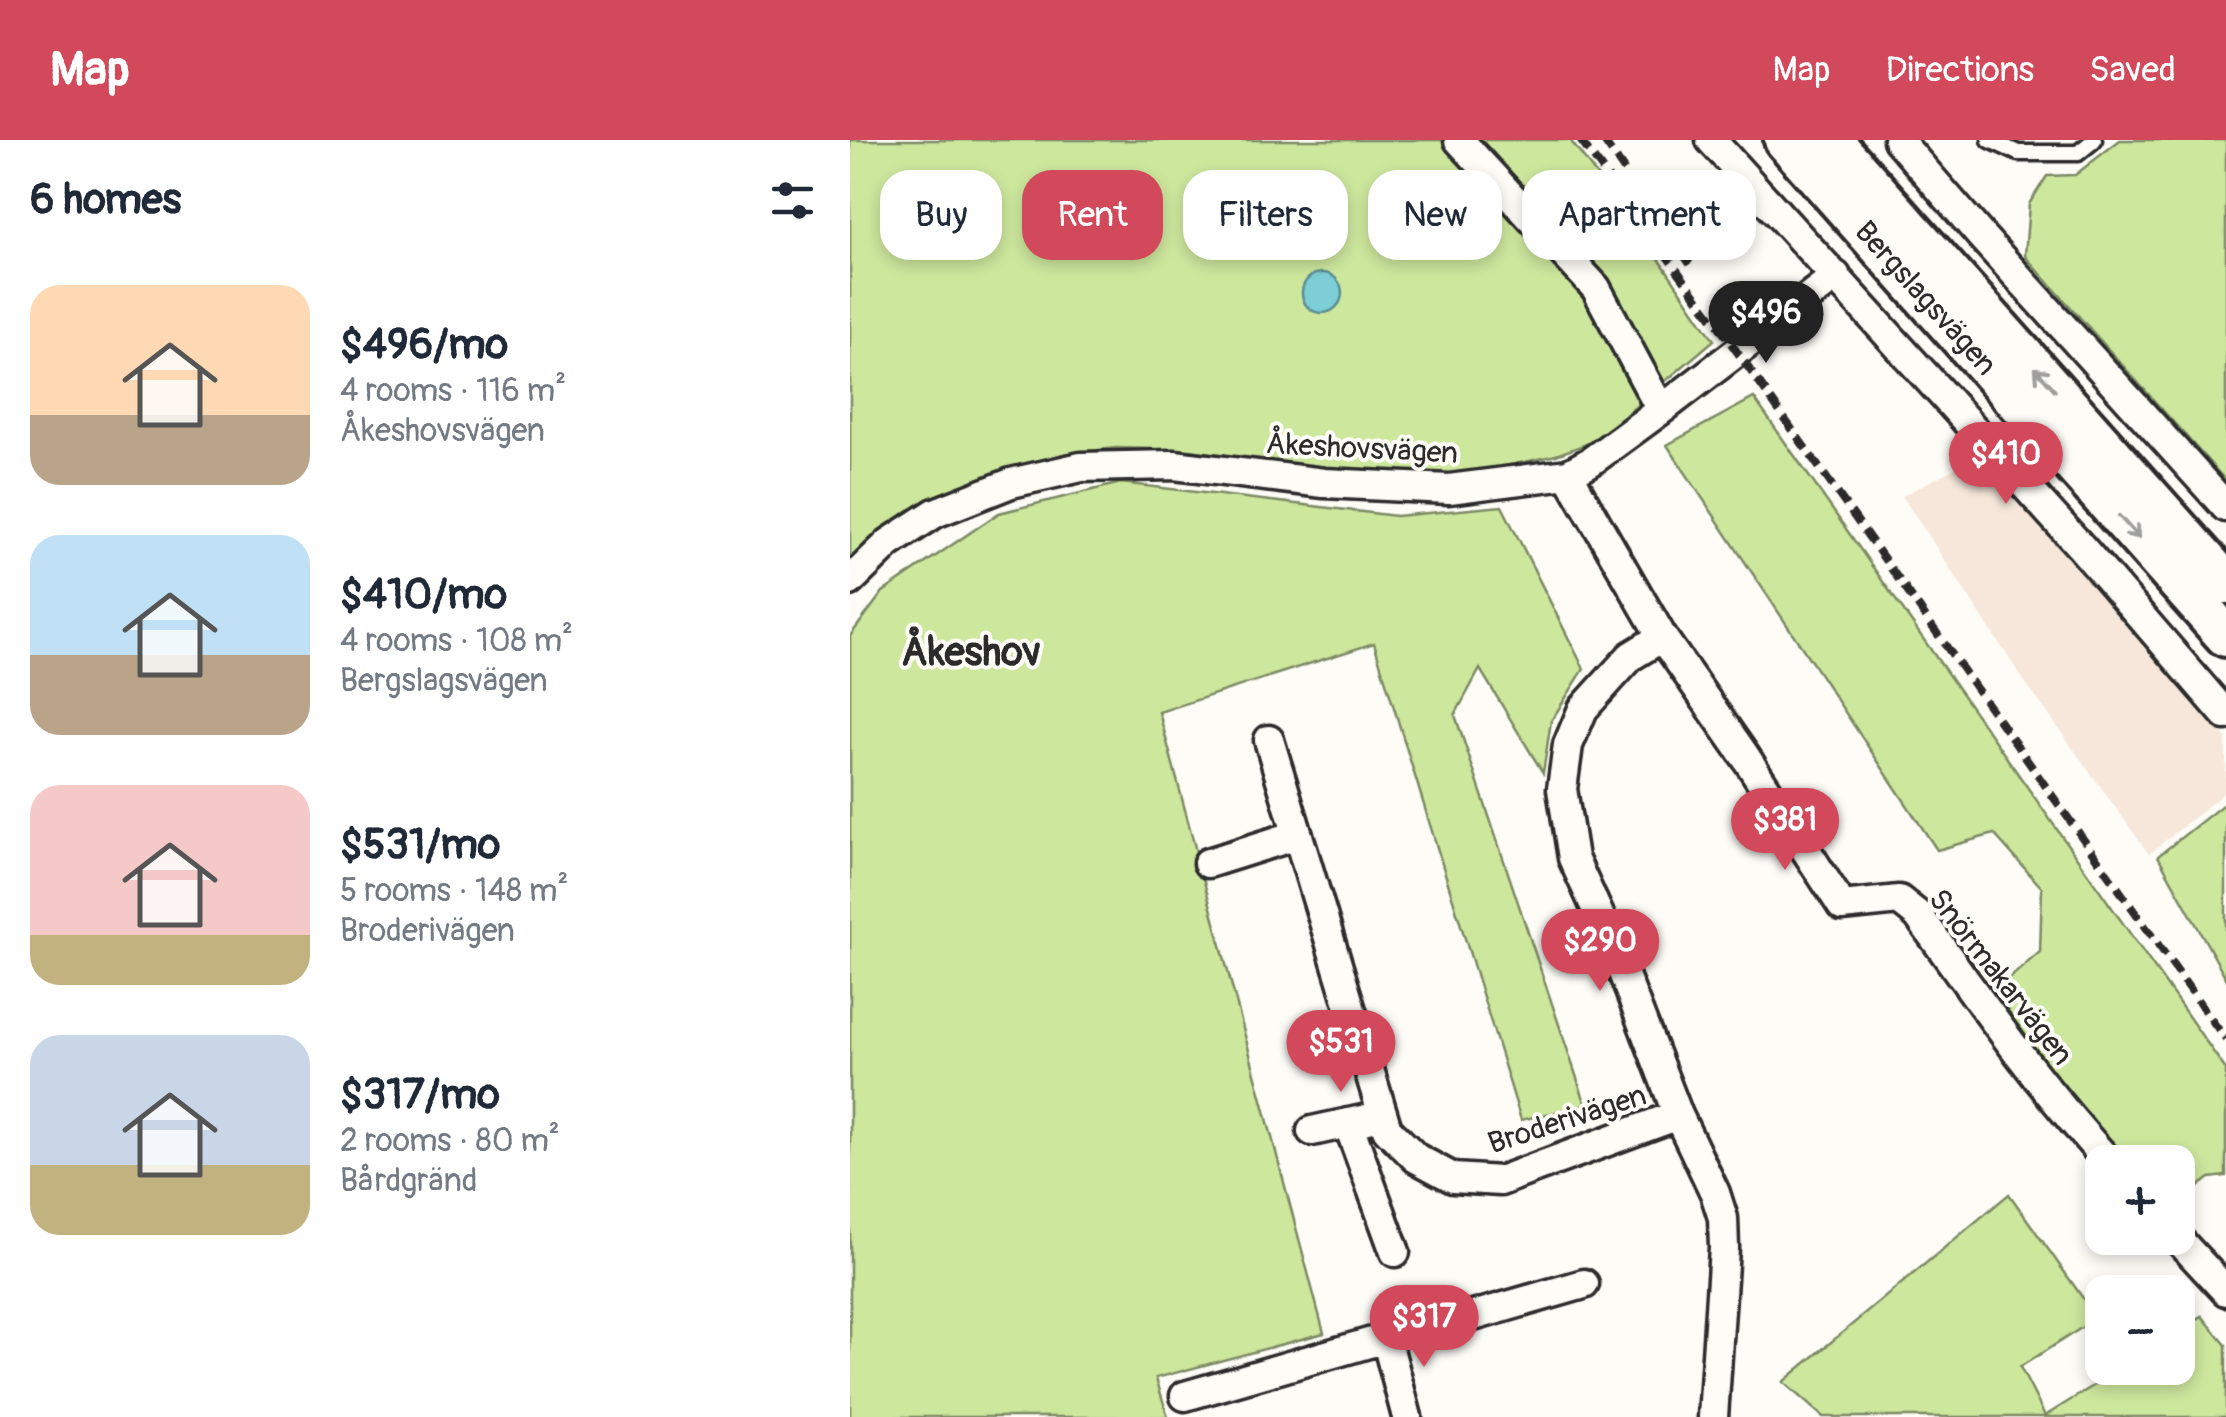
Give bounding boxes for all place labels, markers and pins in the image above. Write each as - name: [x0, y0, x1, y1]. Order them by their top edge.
- pin: $496: [1707, 281, 1825, 366]
- pin: $410: [1947, 422, 2065, 507]
- pin: $381: [1726, 788, 1844, 873]
- pin: $290: [1541, 909, 1659, 994]
- pin: $531: [1282, 1010, 1400, 1095]
- pin: $317: [1365, 1285, 1483, 1370]

